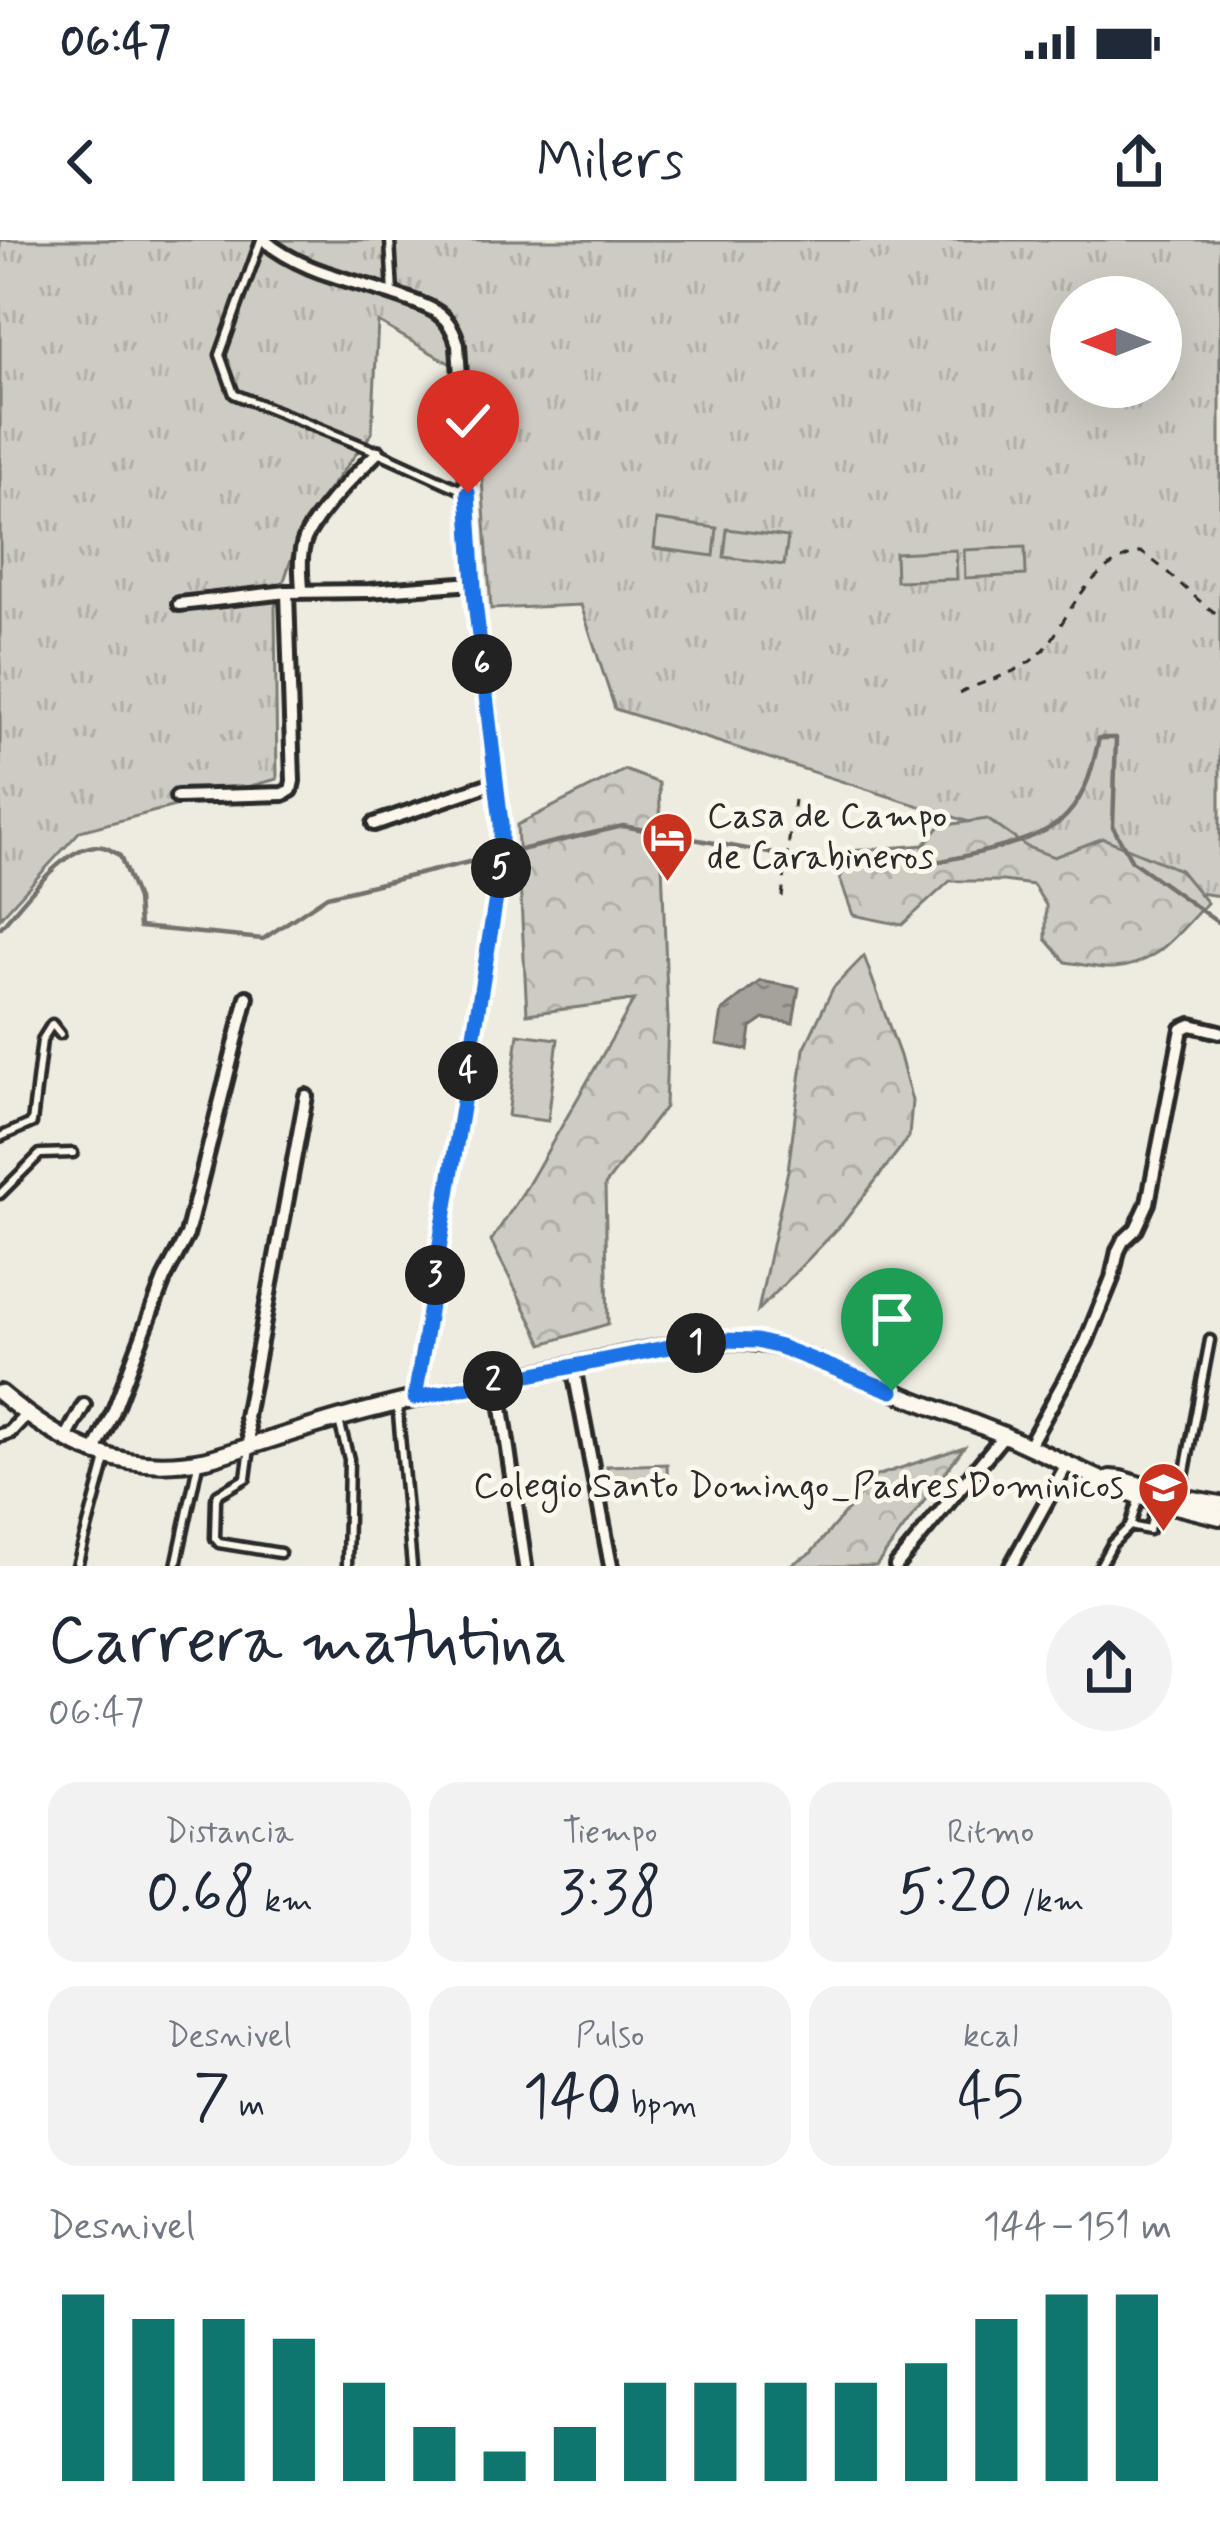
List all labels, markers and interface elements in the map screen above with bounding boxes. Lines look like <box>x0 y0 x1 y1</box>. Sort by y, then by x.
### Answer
text: 06:47 <box>60 13 171 72</box>
text: Milers <box>536 127 684 198</box>
icon: back <box>48 129 114 195</box>
icon: share <box>1106 129 1172 195</box>
north arrow <box>1050 276 1182 408</box>
map controls <box>1050 276 1182 408</box>
pin <box>417 370 519 493</box>
icon: check <box>435 388 501 454</box>
pin: 6 <box>452 634 512 694</box>
text: 6 <box>474 642 490 686</box>
place label: Casa de Campo de Carabineros <box>707 794 947 882</box>
hotel icon: Casa de Campo de Carabineros <box>640 810 696 884</box>
pin: 5 <box>471 838 531 898</box>
text: 5 <box>491 846 511 890</box>
pin: 4 <box>438 1041 498 1101</box>
text: 4 <box>458 1049 478 1093</box>
pin: 3 <box>405 1245 465 1305</box>
text: 3 <box>428 1253 442 1297</box>
pin <box>841 1268 943 1391</box>
icon: arrive <box>859 1286 925 1352</box>
pin: 1 <box>666 1313 726 1373</box>
text: 1 <box>689 1321 703 1365</box>
pin: 2 <box>463 1351 523 1411</box>
text: 2 <box>485 1359 501 1403</box>
school or university icon: Colegio Santo Domingo_Padres Dominicos <box>1135 1459 1191 1533</box>
place label: Colegio Santo Domingo_Padres Dominicos <box>473 1464 1124 1513</box>
text: Carrera matutina <box>48 1600 568 1686</box>
button: share <box>1046 1605 1172 1731</box>
text: 06:47 <box>48 1688 144 1739</box>
text: Distancia <box>165 1811 294 1855</box>
text: Tiempo <box>563 1811 657 1855</box>
text: Ritmo <box>947 1811 1034 1855</box>
text: 0.68 <box>146 1855 256 1934</box>
text: 3:38 <box>558 1855 662 1934</box>
text: 5:20 <box>897 1855 1013 1934</box>
text: km <box>256 1880 313 1924</box>
text: /km <box>1013 1880 1084 1924</box>
text: Desnivel <box>167 2015 292 2059</box>
text: Pulso <box>575 2015 645 2059</box>
text: kcal <box>963 2015 1018 2059</box>
text: 7 <box>194 2059 230 2138</box>
text: 140 <box>523 2059 622 2138</box>
text: 45 <box>957 2059 1024 2138</box>
text: m <box>230 2084 265 2128</box>
text: bpm <box>622 2084 697 2128</box>
text: Desnivel <box>48 2202 195 2253</box>
text: 144–151 m <box>983 2202 1172 2253</box>

